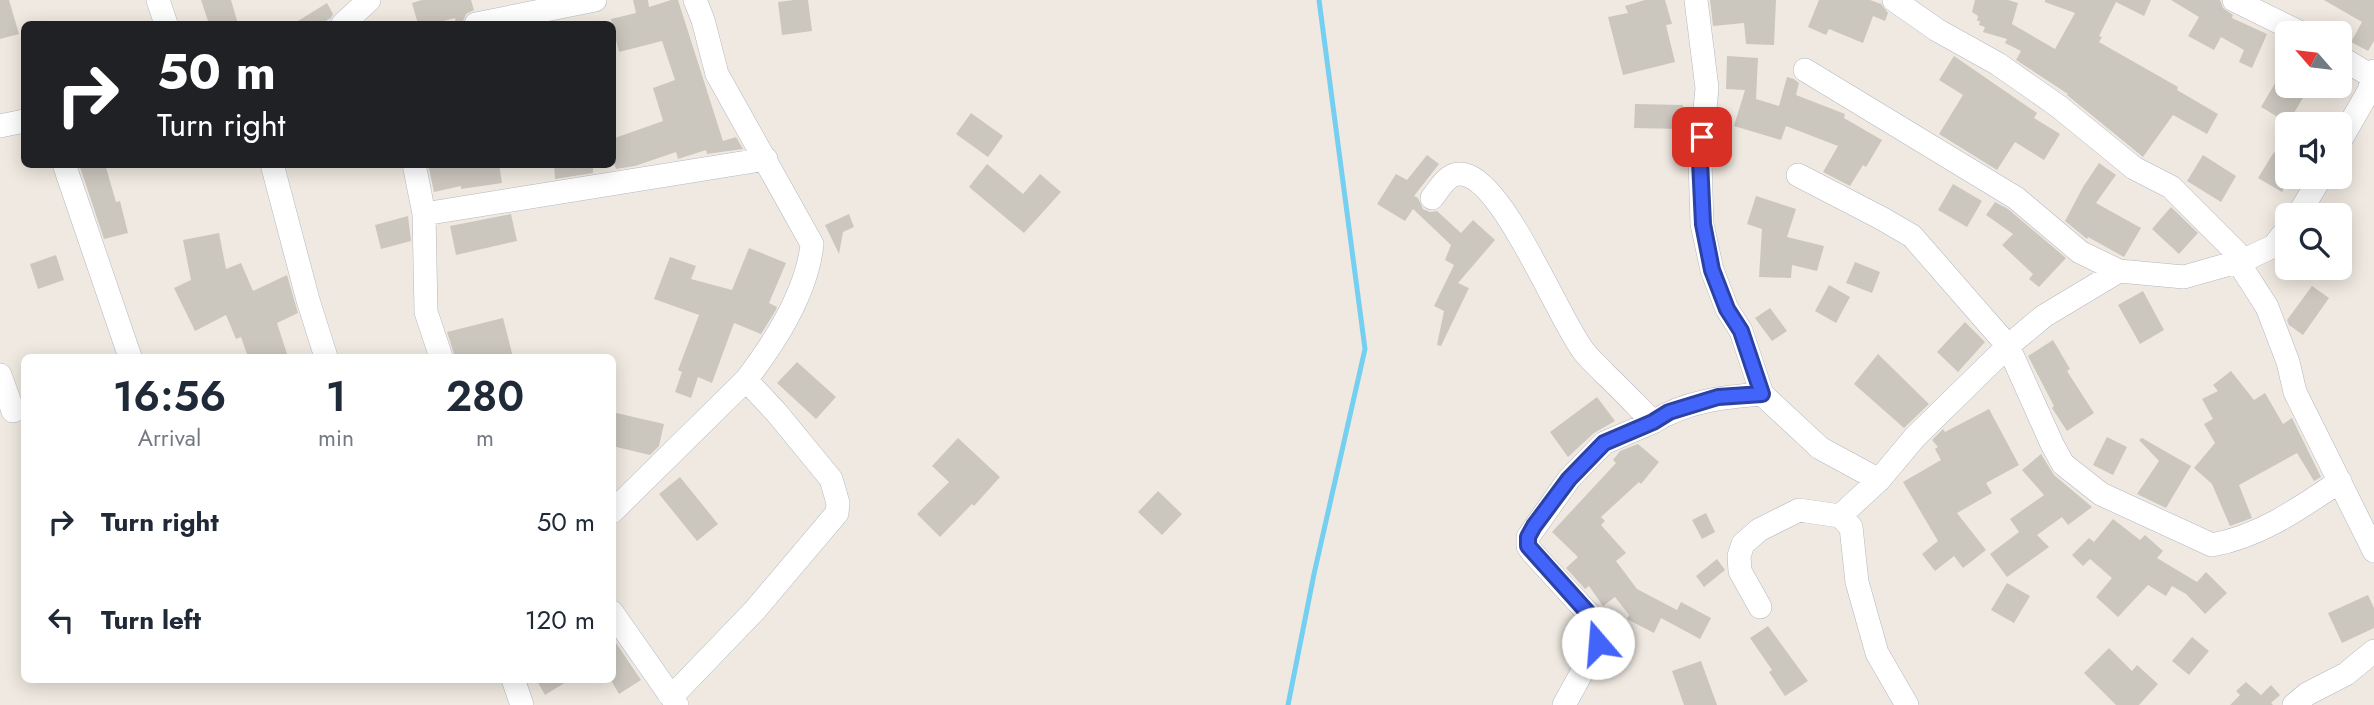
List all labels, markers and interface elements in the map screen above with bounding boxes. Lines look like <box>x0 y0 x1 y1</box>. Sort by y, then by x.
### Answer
north arrow <box>2275 21 2352 98</box>
map controls <box>2275 21 2352 280</box>
text: 50 m <box>157 37 276 107</box>
icon: right <box>42 49 133 140</box>
text: Turn right <box>157 102 286 148</box>
pin <box>1672 107 1732 167</box>
button: sound <box>2275 112 2352 189</box>
icon: arrive <box>1683 118 1721 156</box>
button: search <box>2275 203 2352 280</box>
text: 16:56 <box>113 366 226 427</box>
text: 1 <box>326 366 346 427</box>
text: 280 <box>446 366 524 427</box>
text: Arrival <box>138 421 201 455</box>
text: min <box>318 421 354 455</box>
text: m <box>476 421 494 455</box>
icon: right <box>42 503 80 541</box>
text: Turn right <box>101 503 219 541</box>
text: 50 m <box>537 503 595 541</box>
icon: left <box>42 601 80 639</box>
text: Turn left <box>101 601 201 639</box>
text: 120 m <box>525 601 595 639</box>
position arrow <box>1561 606 1635 680</box>

